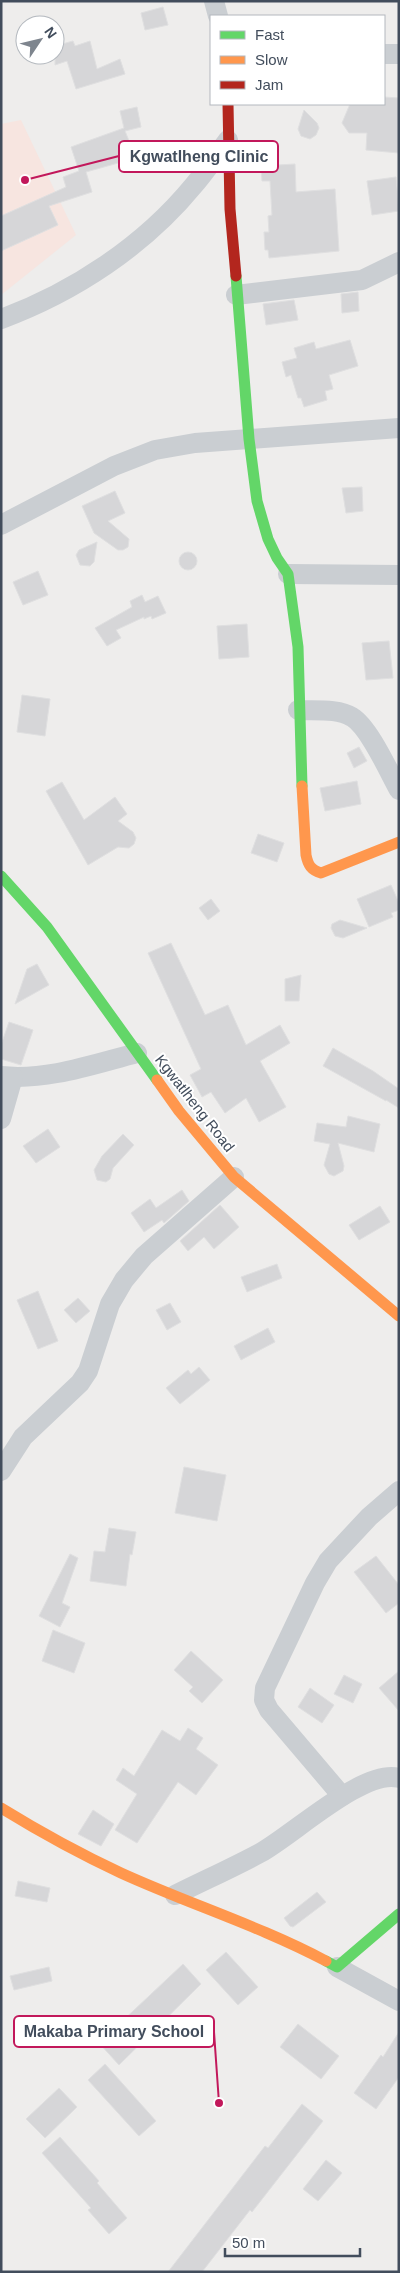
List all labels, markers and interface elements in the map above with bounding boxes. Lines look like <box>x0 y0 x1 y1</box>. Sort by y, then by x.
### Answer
north arrow <box>15 15 65 65</box>
legend <box>210 15 385 105</box>
text: N <box>41 24 60 41</box>
text: Fast <box>255 26 285 43</box>
text: Slow <box>255 51 288 68</box>
text: Jam <box>255 76 283 93</box>
callout: Kgwatlheng Clinic <box>119 141 278 172</box>
text: Kgwatlheng Clinic <box>130 148 268 165</box>
street label: Kgwatlheng Road <box>152 1051 238 1155</box>
callout: Makaba Primary School <box>14 2016 214 2047</box>
text: Makaba Primary School <box>24 2023 204 2040</box>
scale bar <box>225 2226 360 2258</box>
text: 50 m <box>232 2234 265 2251</box>

